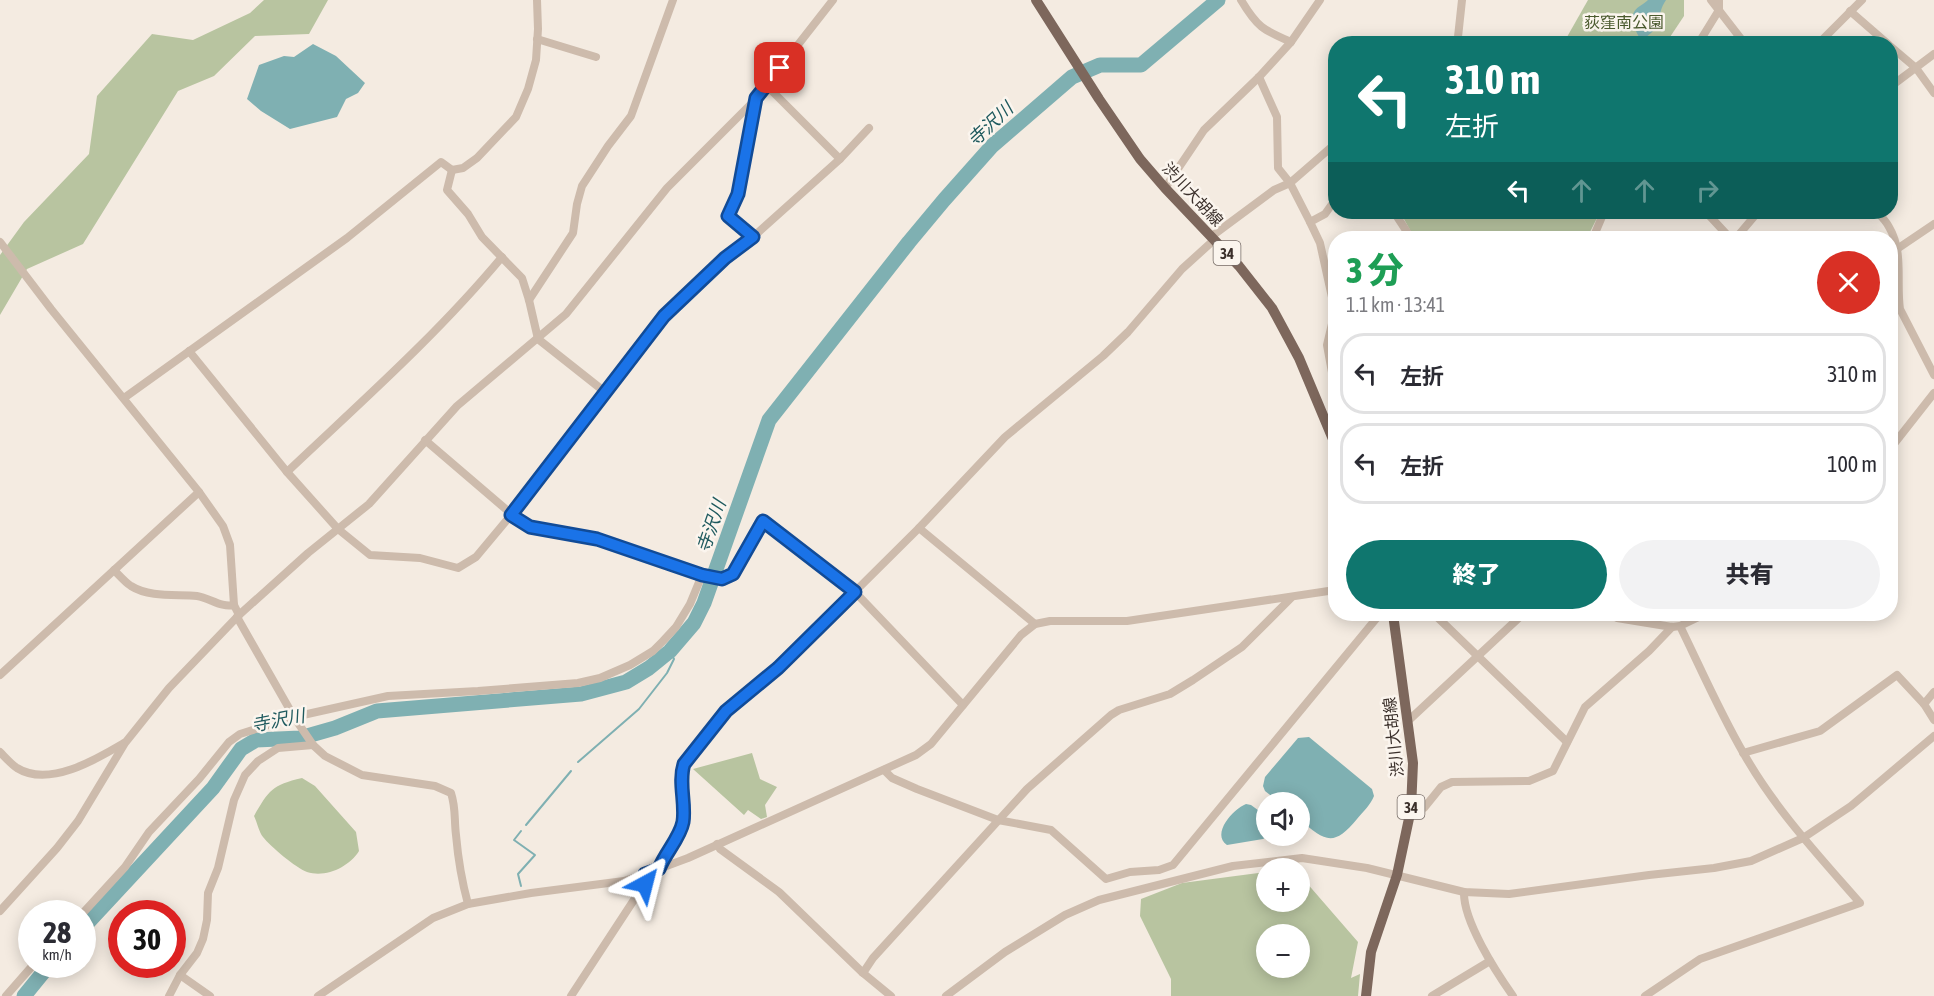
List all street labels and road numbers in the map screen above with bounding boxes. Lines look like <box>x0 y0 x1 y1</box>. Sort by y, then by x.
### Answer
street label: 渋川大胡線 <box>1159 159 1227 229</box>
road number: 34 <box>1214 241 1240 265</box>
street label: 渋川大胡線 <box>1380 696 1406 778</box>
road number: 34 <box>1398 795 1424 819</box>

